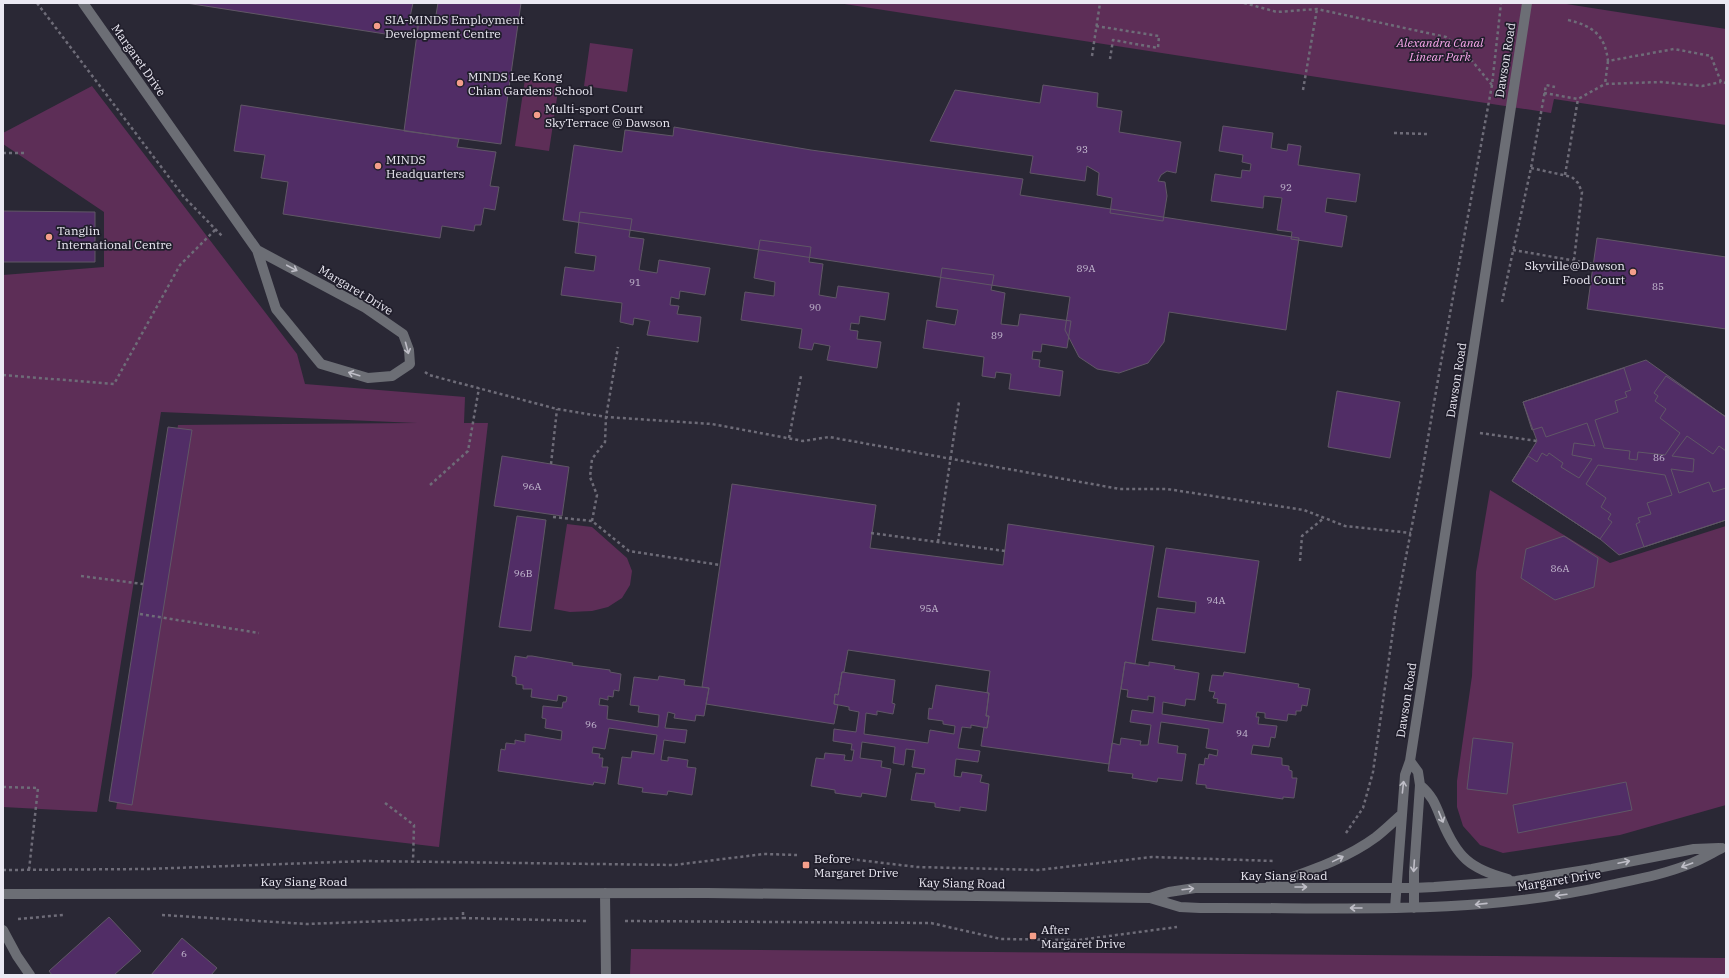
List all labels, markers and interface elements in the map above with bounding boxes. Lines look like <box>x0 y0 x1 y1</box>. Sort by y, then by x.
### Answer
place label: SIA-MINDS Employment Development Centre <box>385 12 524 41</box>
street label: Margaret Drive <box>109 21 169 99</box>
marker: SIA-MINDS Employment Development Centre <box>372 21 382 31</box>
street label: Dawson Road <box>1492 21 1518 99</box>
park label: Alexandra Canal Linear Park <box>1396 35 1484 64</box>
place label: MINDS Lee Kong Chian Gardens School <box>468 69 593 98</box>
marker: MINDS Lee Kong Chian Gardens School <box>455 78 465 88</box>
place label: Multi-sport Court SkyTerrace @ Dawson <box>545 101 670 130</box>
marker: Multi-sport Court SkyTerrace @ Dawson <box>532 110 542 120</box>
house number: 93 <box>1076 143 1088 156</box>
place label: MINDS Headquarters <box>386 152 464 181</box>
marker: MINDS Headquarters <box>373 161 383 171</box>
house number: 92 <box>1280 181 1292 194</box>
place label: Tanglin International Centre <box>57 223 172 252</box>
marker: Tanglin International Centre <box>44 232 54 242</box>
place label: Skyville@Dawson Food Court <box>1525 258 1625 287</box>
street label: Margaret Drive <box>316 262 396 318</box>
house number: 89A <box>1077 262 1096 275</box>
one-way arrow <box>286 265 298 273</box>
marker: Skyville@Dawson Food Court <box>1628 267 1638 277</box>
house number: 91 <box>629 276 641 289</box>
house number: 85 <box>1652 280 1664 293</box>
house number: 90 <box>809 301 821 314</box>
house number: 89 <box>991 329 1003 342</box>
one-way arrow <box>404 341 412 354</box>
street label: Dawson Road <box>1443 341 1469 419</box>
one-way arrow <box>348 370 361 377</box>
house number: 86 <box>1653 451 1665 464</box>
house number: 96A <box>523 480 542 493</box>
house number: 86A <box>1551 562 1570 575</box>
house number: 96B <box>514 567 533 580</box>
house number: 94A <box>1207 594 1226 607</box>
house number: 95A <box>920 602 939 615</box>
street label: Dawson Road <box>1393 661 1419 739</box>
house number: 96 <box>585 718 597 731</box>
house number: 94 <box>1236 727 1248 740</box>
one-way arrow <box>1400 781 1407 794</box>
one-way arrow <box>1437 811 1445 823</box>
place label: Before Margaret Drive <box>814 851 898 880</box>
one-way arrow <box>1332 855 1344 862</box>
one-way arrow <box>1617 858 1630 866</box>
one-way arrow <box>1411 859 1418 872</box>
marker: Before Margaret Drive <box>801 860 811 870</box>
one-way arrow <box>1680 862 1693 869</box>
street label: Margaret Drive <box>1516 866 1602 894</box>
street label: Kay Siang Road <box>1241 868 1327 883</box>
street label: Kay Siang Road <box>261 874 347 889</box>
street label: Kay Siang Road <box>918 875 1006 891</box>
one-way arrow <box>1294 883 1307 891</box>
one-way arrow <box>1181 885 1194 893</box>
one-way arrow <box>1555 891 1568 899</box>
one-way arrow <box>1475 900 1488 908</box>
one-way arrow <box>1350 904 1363 912</box>
place label: After Margaret Drive <box>1041 922 1125 951</box>
marker: After Margaret Drive <box>1028 931 1038 941</box>
house number: 6 <box>181 947 187 960</box>

